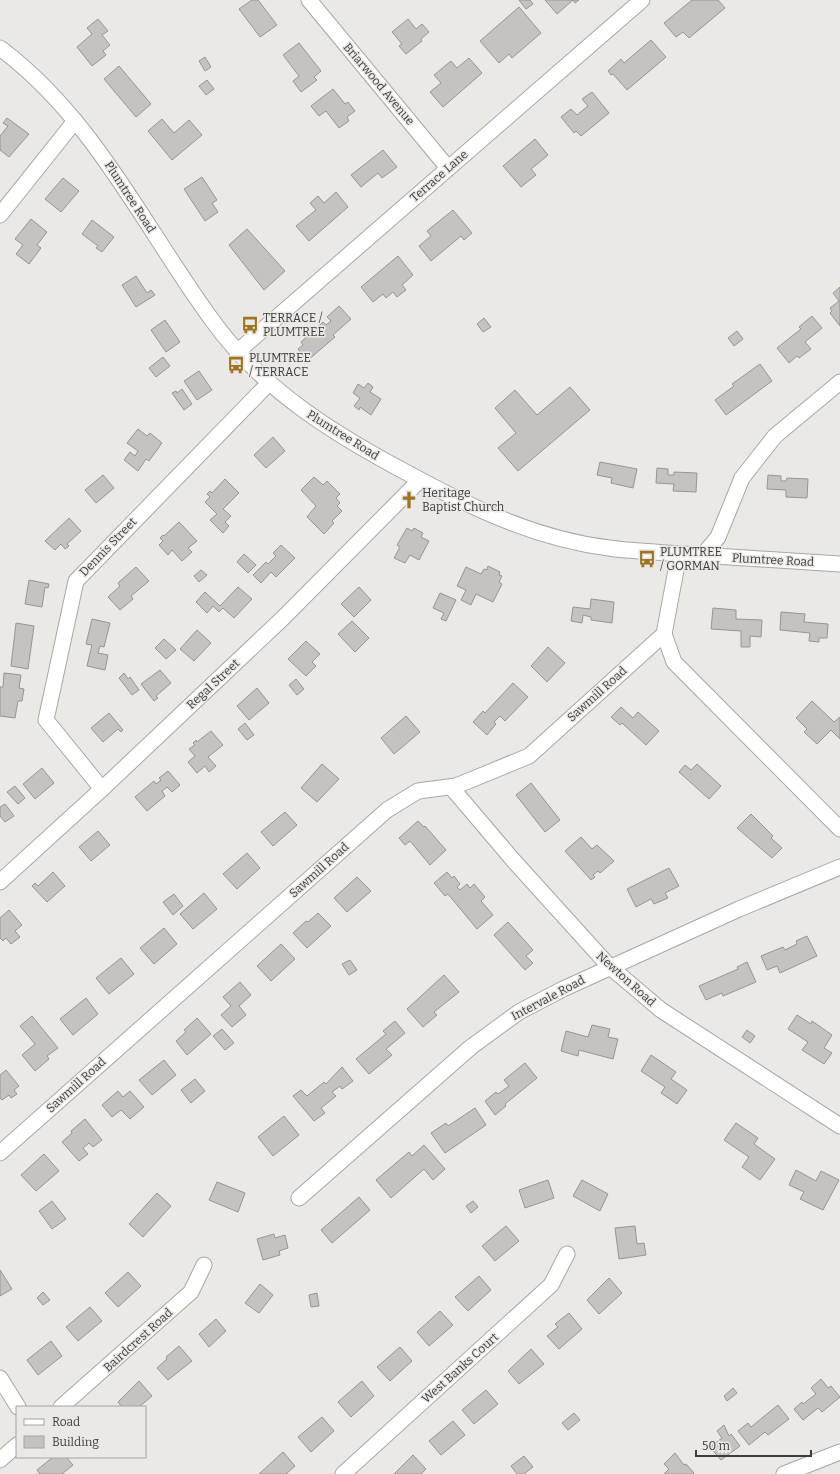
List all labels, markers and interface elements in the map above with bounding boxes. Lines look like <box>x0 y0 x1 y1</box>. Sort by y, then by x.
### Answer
street label: Briarwood Avenue <box>341 40 417 128</box>
street label: Terrace Lane <box>407 147 471 205</box>
street label: Plumtree Road <box>102 159 158 235</box>
place label: TERRACE / PLUMTREE <box>263 311 325 339</box>
bus stop icon: TERRACE / PLUMTREE <box>240 315 260 335</box>
place label: PLUMTREE / TERRACE <box>249 351 311 379</box>
bus stop icon: PLUMTREE / TERRACE <box>226 355 246 375</box>
street label: Plumtree Road <box>304 407 382 463</box>
place label: Heritage Baptist Church <box>422 486 505 514</box>
church icon: Heritage Baptist Church <box>399 490 419 510</box>
street label: Dennis Street <box>77 514 140 579</box>
place label: PLUMTREE / GORMAN <box>660 545 722 573</box>
bus stop icon: PLUMTREE / GORMAN <box>637 549 657 569</box>
street label: Plumtree Road <box>731 551 815 569</box>
street label: Regal Street <box>184 656 243 712</box>
street label: Sawmill Road <box>564 664 630 724</box>
street label: Sawmill Road <box>286 840 352 900</box>
street label: Newton Road <box>594 949 658 1009</box>
street label: Intervale Road <box>509 973 587 1023</box>
street label: Sawmill Road <box>43 1055 109 1115</box>
street label: Bairdcrest Road <box>101 1305 175 1375</box>
street label: West Banks Court <box>419 1330 502 1406</box>
legend <box>16 1406 146 1458</box>
text: Road <box>52 1415 80 1429</box>
scale bar <box>696 1432 811 1458</box>
text: Building <box>52 1435 99 1449</box>
text: 50 m <box>702 1439 731 1453</box>

